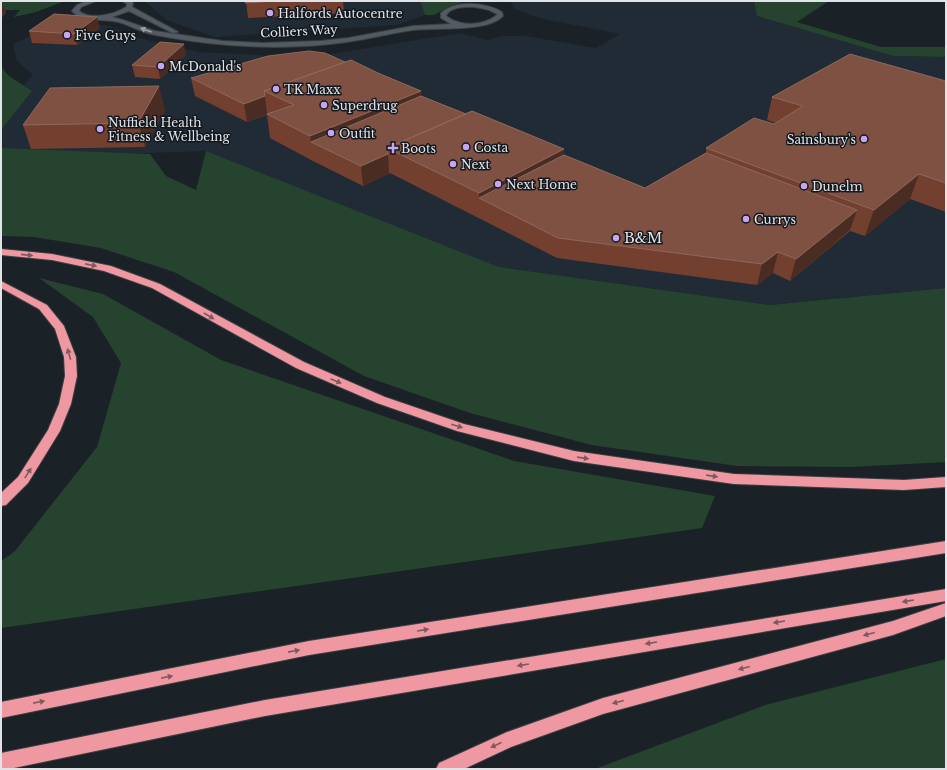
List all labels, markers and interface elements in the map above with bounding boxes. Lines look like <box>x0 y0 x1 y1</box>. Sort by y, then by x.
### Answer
place label: Halfords Autocentre <box>278 6 403 21</box>
marker: Halfords Autocentre <box>265 8 275 18</box>
street label: Colliers Way <box>260 21 338 41</box>
one-way arrow <box>140 26 152 32</box>
place label: Five Guys <box>75 28 136 43</box>
marker: Five Guys <box>62 30 72 40</box>
place label: McDonald's <box>169 59 241 74</box>
marker: McDonald's <box>156 61 166 71</box>
place label: TK Maxx <box>284 82 341 97</box>
marker: TK Maxx <box>271 84 281 94</box>
place label: Superdrug <box>332 98 398 113</box>
marker: Superdrug <box>319 100 329 110</box>
place label: Nuffield Health Fitness & Wellbeing <box>108 115 231 144</box>
marker: Nuffield Health Fitness & Wellbeing <box>95 124 105 134</box>
place label: Outfit <box>339 126 376 141</box>
marker: Outfit <box>326 128 336 138</box>
place label: Sainsbury's <box>787 132 856 147</box>
marker: Sainsbury's <box>859 134 869 144</box>
place label: Costa <box>474 140 508 155</box>
place label: Boots <box>401 141 436 156</box>
marker: Costa <box>461 142 471 152</box>
marker: Boots <box>388 143 398 153</box>
place label: Next <box>461 157 491 172</box>
marker: Next <box>448 159 458 169</box>
place label: Next Home <box>506 177 577 192</box>
marker: Next Home <box>493 179 503 189</box>
place label: Dunelm <box>812 179 863 194</box>
marker: Dunelm <box>799 181 809 191</box>
place label: Currys <box>754 212 796 227</box>
marker: Currys <box>741 214 751 224</box>
place label: B&M <box>624 229 662 247</box>
marker: B&M <box>611 233 621 243</box>
one-way arrow <box>21 251 33 258</box>
one-way arrow <box>84 262 97 268</box>
one-way arrow <box>203 312 215 319</box>
one-way arrow <box>66 347 72 359</box>
one-way arrow <box>330 378 341 384</box>
one-way arrow <box>452 423 464 429</box>
one-way arrow <box>577 455 589 461</box>
one-way arrow <box>24 467 31 479</box>
one-way arrow <box>706 473 718 479</box>
one-way arrow <box>901 599 914 605</box>
one-way arrow <box>773 619 785 625</box>
one-way arrow <box>416 627 429 633</box>
one-way arrow <box>863 632 876 638</box>
one-way arrow <box>645 640 657 646</box>
one-way arrow <box>288 648 300 654</box>
one-way arrow <box>517 662 529 668</box>
one-way arrow <box>738 666 750 672</box>
one-way arrow <box>161 673 173 679</box>
one-way arrow <box>33 699 45 705</box>
one-way arrow <box>612 700 625 706</box>
one-way arrow <box>490 742 501 748</box>

